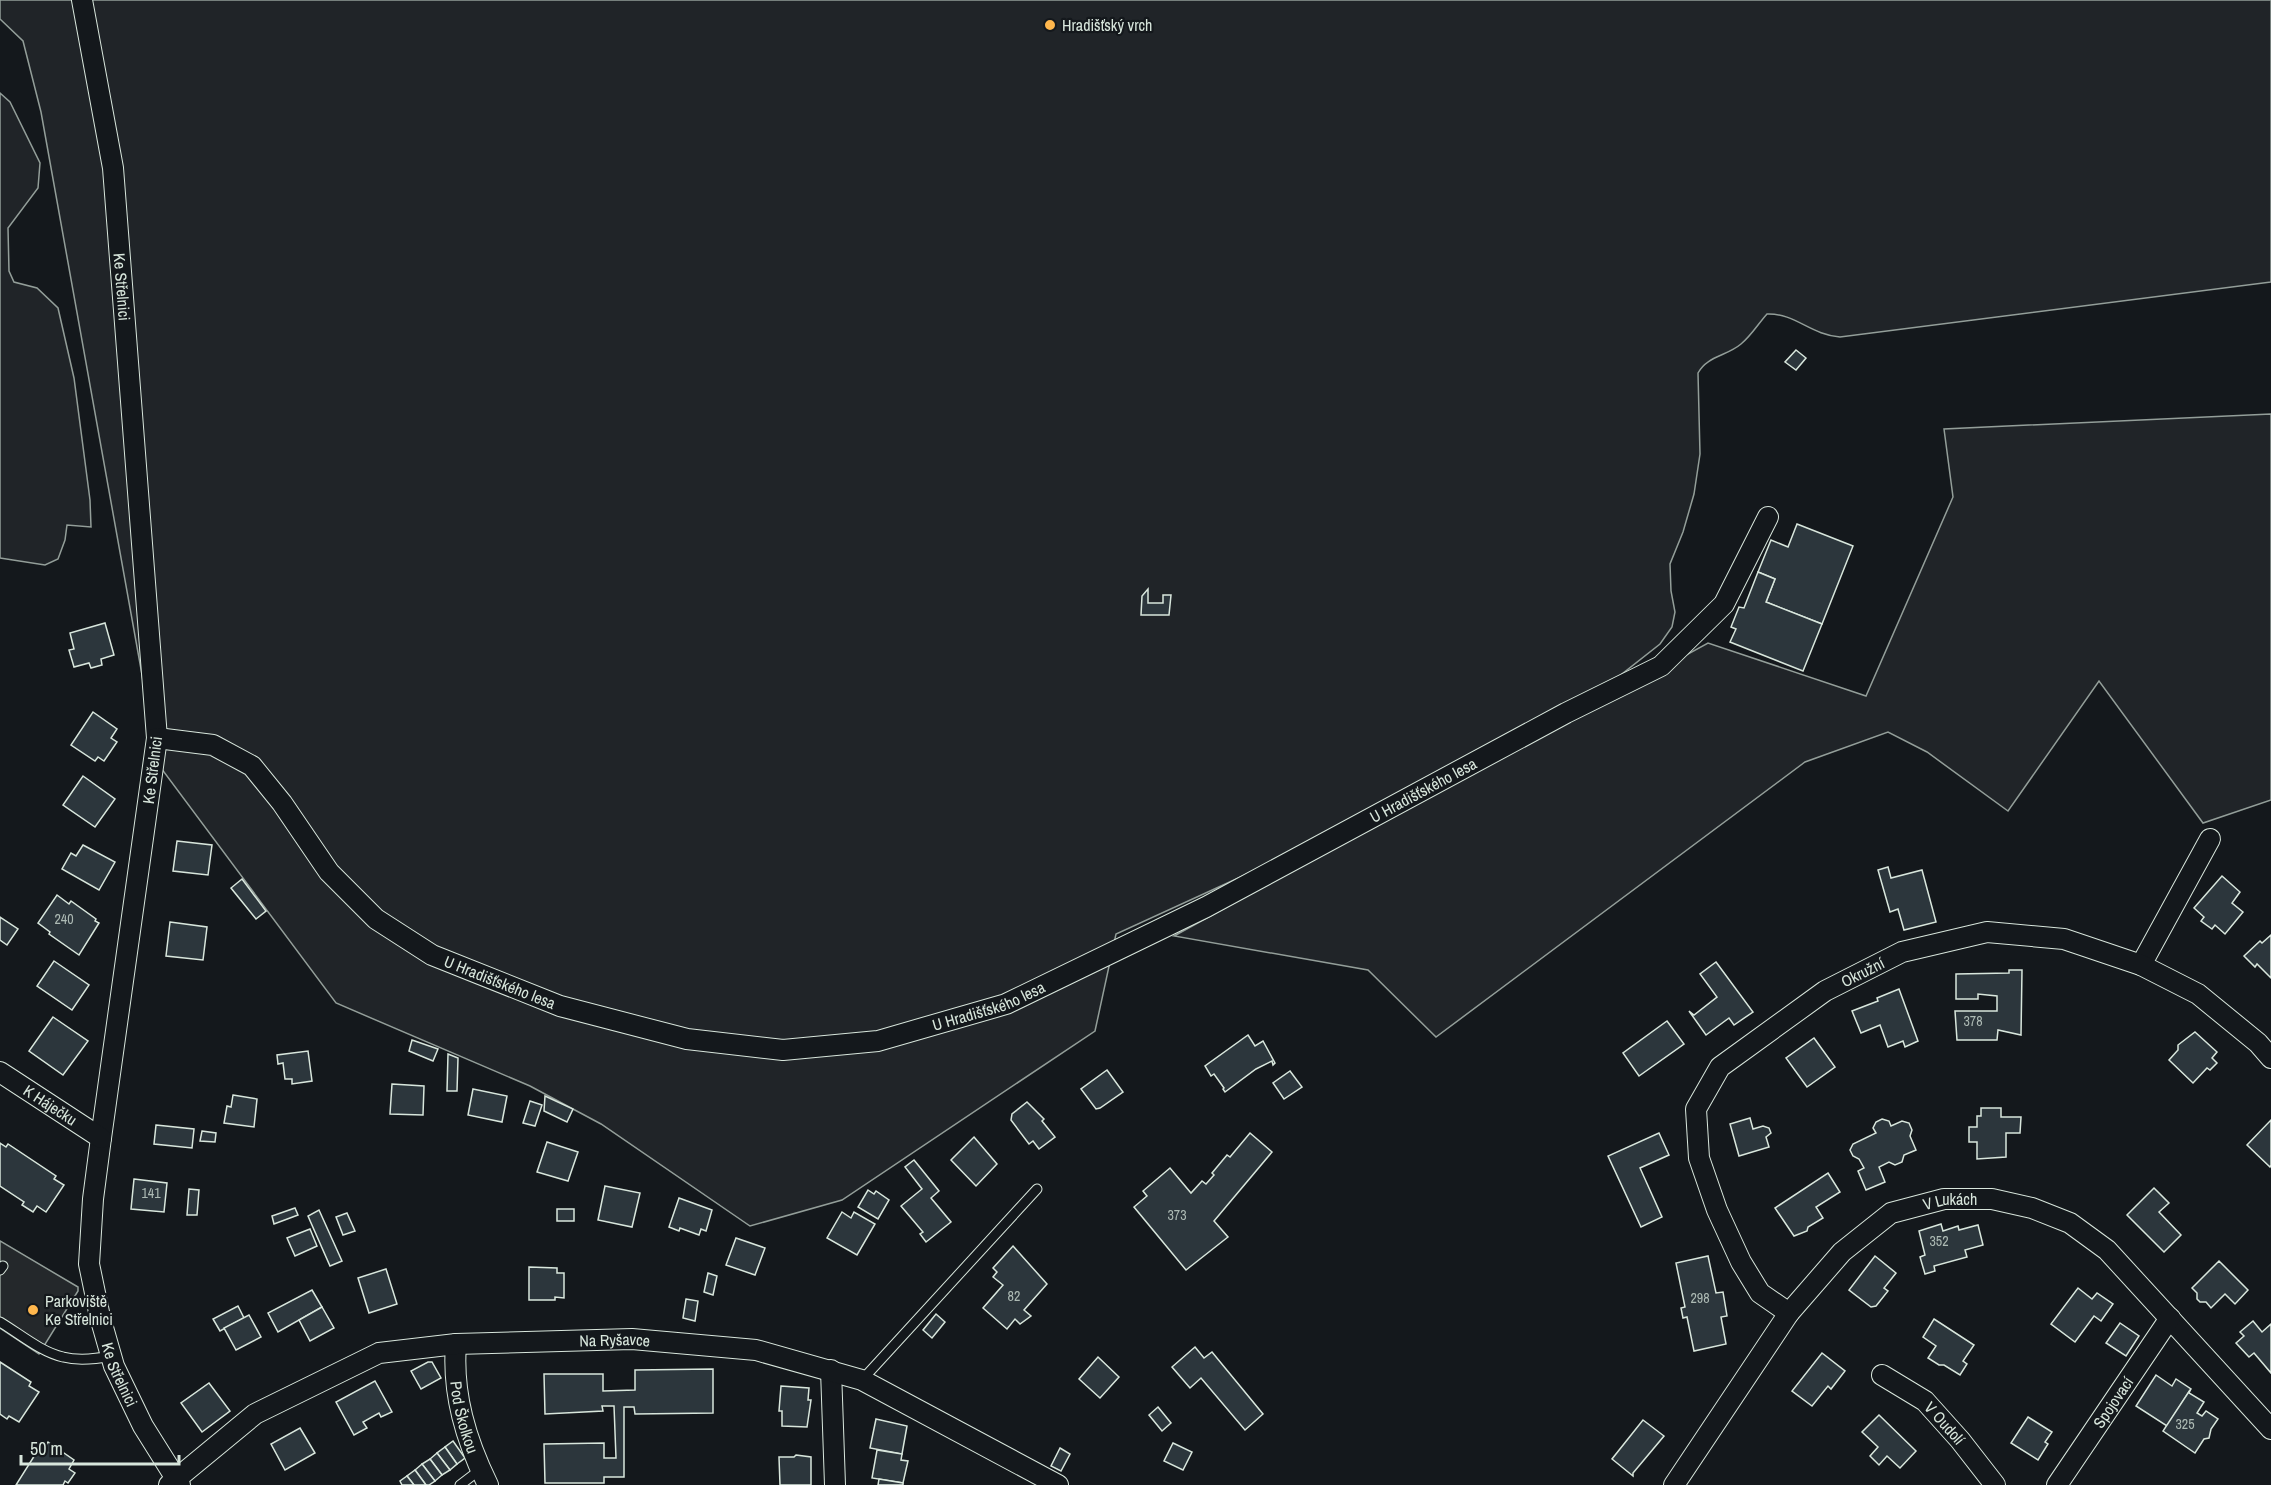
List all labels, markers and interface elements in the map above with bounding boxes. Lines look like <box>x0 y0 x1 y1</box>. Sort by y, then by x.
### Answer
place label: Hradišťský vrch <box>1062 14 1152 36</box>
marker: Hradišťský vrch <box>1043 18 1057 32</box>
street label: Ke Střelnici <box>109 252 136 322</box>
street label: Ke Střelnici <box>137 735 167 805</box>
street label: U Hradišťského lesa <box>1366 752 1481 828</box>
house number: 240 <box>54 910 74 928</box>
street label: U Hradišťského lesa <box>441 950 560 1014</box>
street label: Okružní <box>1837 952 1888 992</box>
street label: U Hradišťského lesa <box>930 976 1049 1036</box>
house number: 378 <box>1963 1012 1983 1030</box>
street label: K Háječku <box>19 1079 81 1130</box>
house number: 141 <box>141 1184 161 1202</box>
street label: V Lukách <box>1920 1188 1977 1215</box>
house number: 373 <box>1167 1206 1187 1224</box>
house number: 352 <box>1929 1232 1949 1250</box>
house number: 82 <box>1008 1287 1020 1305</box>
house number: 298 <box>1690 1289 1710 1307</box>
place label: Parkoviště Ke Střelnici <box>45 1290 113 1330</box>
marker: Parkoviště Ke Střelnici <box>26 1303 40 1317</box>
street label: Na Ryšavce <box>579 1328 651 1352</box>
street label: Ke Střelnici <box>97 1340 143 1410</box>
street label: Spojovací <box>2088 1372 2138 1432</box>
street label: Pod Školkou <box>445 1380 484 1456</box>
street label: V Oudolí <box>1920 1397 1971 1449</box>
house number: 325 <box>2175 1415 2195 1433</box>
scale bar <box>21 1428 178 1466</box>
text: 50 m <box>30 1436 63 1461</box>

